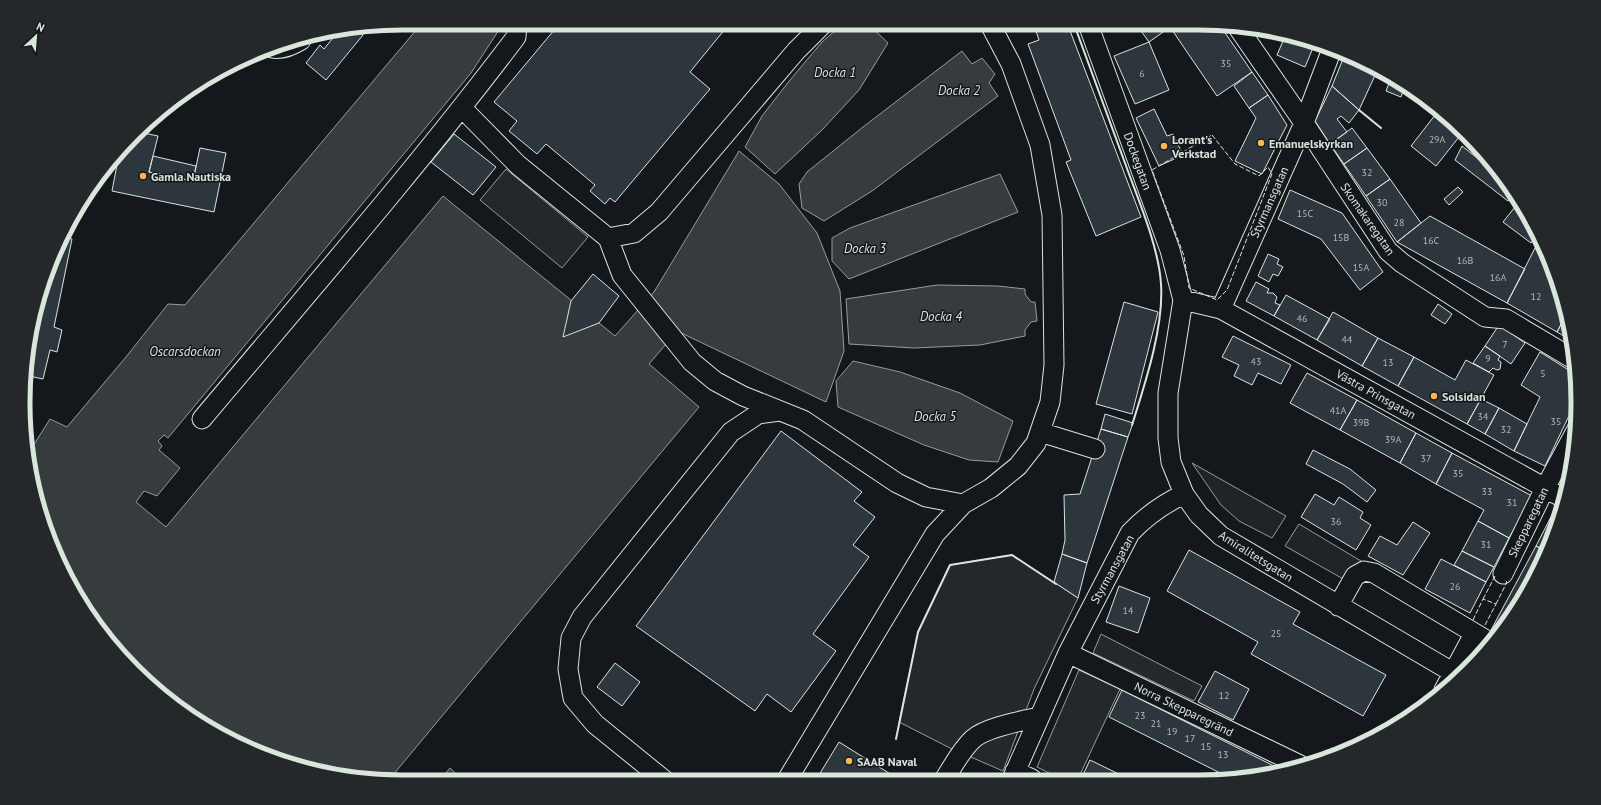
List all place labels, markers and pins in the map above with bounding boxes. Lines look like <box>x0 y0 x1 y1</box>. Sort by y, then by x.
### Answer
place label: Lorant's Verkstad <box>1171 132 1216 161</box>
place label: Emanuelskyrkan <box>1269 136 1353 151</box>
marker: Emanuelskyrkan <box>1256 138 1266 148</box>
marker: Lorant's Verkstad <box>1159 141 1169 151</box>
place label: Gamla Nautiska <box>151 169 231 184</box>
marker: Gamla Nautiska <box>138 171 148 181</box>
place label: Solsidan <box>1442 389 1486 404</box>
marker: Solsidan <box>1429 391 1439 401</box>
place label: SAAB Naval <box>857 754 917 769</box>
marker: SAAB Naval <box>844 756 854 766</box>

